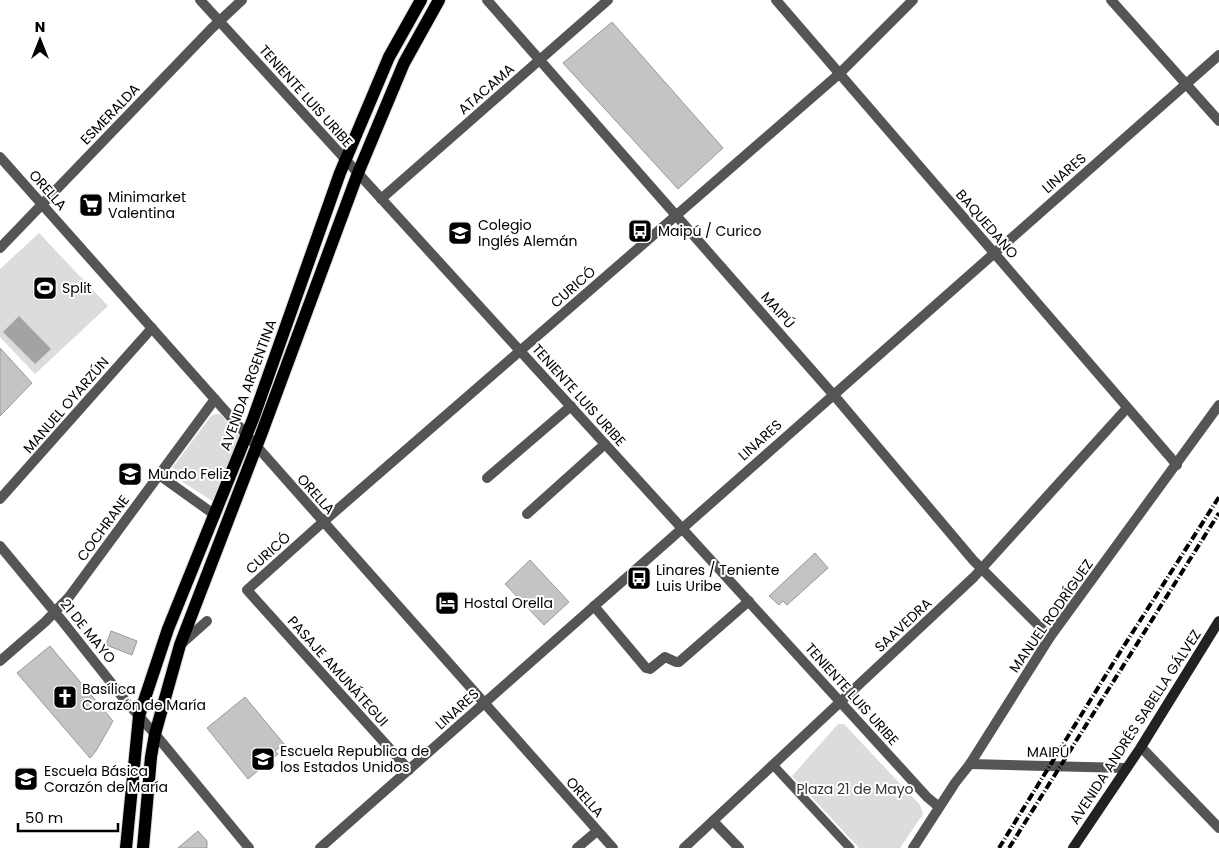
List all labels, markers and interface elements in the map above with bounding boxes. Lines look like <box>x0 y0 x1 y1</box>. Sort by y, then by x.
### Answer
north arrow <box>15 15 65 65</box>
text: N <box>35 17 45 37</box>
street label: TENIENTE LUIS URIBE <box>255 40 357 152</box>
street label: ATACAMA <box>454 59 518 119</box>
street label: ESMERALDA <box>76 79 144 149</box>
street label: LINARES <box>1038 148 1090 198</box>
street label: ORELLA <box>24 165 72 215</box>
street label: BAQUEDANO <box>951 185 1023 263</box>
place label: Minimarket Valentina <box>108 187 186 223</box>
supermarket icon: Minimarket Valentina <box>78 192 104 218</box>
place label: Colegio Inglés Alemán <box>478 215 577 251</box>
bus stop icon: Maipú / Curico <box>627 218 653 244</box>
school or university icon: Colegio Inglés Alemán <box>447 220 473 246</box>
place label: Maipú / Curico <box>658 221 761 241</box>
street label: CURICÓ <box>546 262 600 312</box>
sports icon: Split <box>32 275 58 301</box>
place label: Split <box>62 278 92 298</box>
street label: MAIPÚ <box>757 287 799 333</box>
street label: AVENIDA ARGENTINA <box>215 316 281 454</box>
street label: TENIENTE LUIS URIBE <box>528 339 630 451</box>
street label: MANUEL OYARZÚN <box>19 352 113 458</box>
street label: LINARES <box>734 415 786 465</box>
school or university icon: Mundo Feliz <box>117 461 143 487</box>
place label: Mundo Feliz <box>148 464 229 484</box>
street label: ORELLA <box>292 469 340 519</box>
street label: COCHRANE <box>72 491 134 565</box>
street label: CURICÓ <box>241 527 295 579</box>
street label: MANUEL RODRÍGUEZ <box>1004 555 1098 677</box>
place label: Linares / Teniente Luis Uribe <box>656 560 780 596</box>
bus stop icon: Linares / Teniente Luis Uribe <box>626 565 652 591</box>
hotel icon: Hostal Orella <box>434 590 460 616</box>
place label: Hostal Orella <box>464 593 553 613</box>
street label: SAAVEDRA <box>870 593 936 657</box>
street label: 21 DE MAYO <box>56 594 120 668</box>
street label: PASAJE AMUNÁTEGUI <box>283 611 393 731</box>
street label: AVENIDA ANDRÉS SABELLA GÁLVEZ <box>1064 626 1206 828</box>
street label: TENIENTE LUIS URIBE <box>801 638 903 750</box>
place label: Basílica Corazón de María <box>82 679 206 715</box>
church icon: Basílica Corazón de María <box>52 684 78 710</box>
street label: LINARES <box>431 684 483 734</box>
place label: Escuela Republica de los Estados Unidos <box>280 741 429 777</box>
street label: MAIPÚ <box>1027 742 1069 762</box>
school or university icon: Escuela Republica de los Estados Unidos <box>250 746 276 772</box>
place label: Escuela Básica Corazón de María <box>44 761 168 797</box>
school or university icon: Escuela Básica Corazón de María <box>13 766 39 792</box>
street label: ORELLA <box>561 772 609 822</box>
park label: Plaza 21 de Mayo <box>796 779 914 799</box>
scale bar <box>18 800 118 832</box>
text: 50 m <box>25 807 63 828</box>

